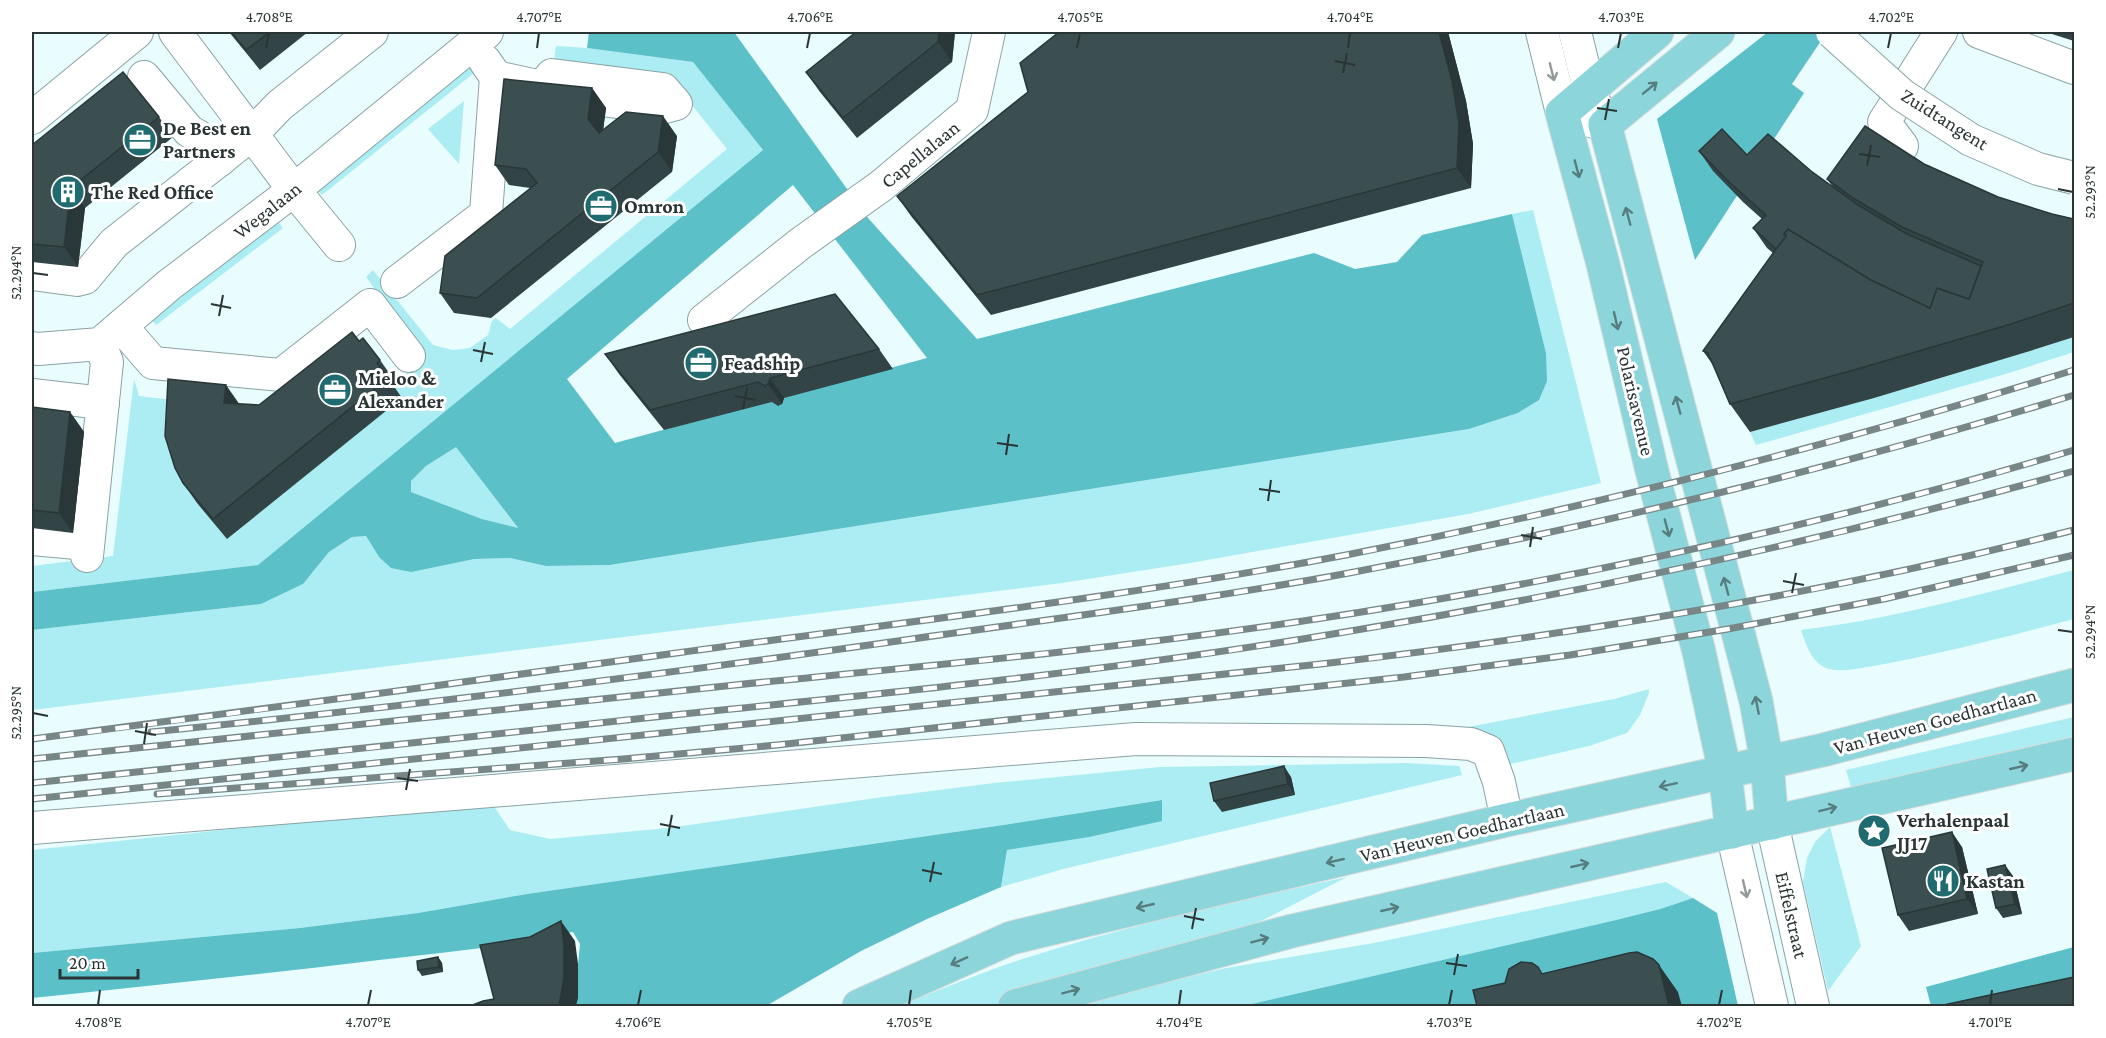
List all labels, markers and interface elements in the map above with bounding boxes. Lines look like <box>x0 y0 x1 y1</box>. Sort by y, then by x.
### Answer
text: 4.708°E <box>245 9 293 25</box>
text: 4.707°E <box>516 9 562 25</box>
text: 4.706°E <box>787 9 833 25</box>
text: 4.705°E <box>1057 9 1103 25</box>
text: 4.704°E <box>1327 9 1373 25</box>
text: 4.703°E <box>1598 9 1644 25</box>
text: 4.702°E <box>1868 9 1914 25</box>
one-way arrow <box>1546 62 1558 81</box>
one-way arrow <box>1642 81 1658 94</box>
street label: Zuidtangent <box>1897 83 1993 156</box>
street label: Capellalaan <box>876 116 964 193</box>
place label: De Best en Partners <box>163 117 252 162</box>
office icon: De Best en Partners <box>122 122 158 158</box>
one-way arrow <box>1572 159 1583 178</box>
text: 52.293°N <box>2082 165 2098 219</box>
building icon: The Red Office <box>50 174 86 210</box>
street label: Wegalaan <box>229 177 306 244</box>
place label: The Red Office <box>91 181 214 203</box>
office icon: Omron <box>583 188 619 224</box>
place label: Omron <box>624 195 685 217</box>
one-way arrow <box>1622 207 1633 226</box>
text: 52.294°N <box>8 246 24 300</box>
one-way arrow <box>1611 311 1623 330</box>
street label: Polarisavenue <box>1613 344 1659 458</box>
office icon: Feadship <box>683 345 719 381</box>
place label: Feadship <box>724 352 800 374</box>
place label: Mieloo & Alexander <box>357 367 444 412</box>
office icon: Mieloo & Alexander <box>317 372 353 408</box>
one-way arrow <box>1672 396 1683 415</box>
one-way arrow <box>1662 518 1673 537</box>
one-way arrow <box>1719 577 1731 596</box>
text: 52.294°N <box>2082 605 2098 659</box>
street label: Van Heuven Goedhartlaan <box>1831 683 2039 759</box>
text: 52.295°N <box>8 686 24 740</box>
one-way arrow <box>1751 696 1762 716</box>
one-way arrow <box>2009 760 2028 772</box>
one-way arrow <box>1659 780 1678 791</box>
street label: Van Heuven Goedhartlaan <box>1358 798 1567 866</box>
one-way arrow <box>1819 803 1838 815</box>
place label: Verhalenpaal JJ17 <box>1895 809 2009 854</box>
place icon: Verhalenpaal JJ17 <box>1856 813 1892 849</box>
one-way arrow <box>1326 856 1345 868</box>
one-way arrow <box>1570 859 1589 870</box>
restaurant icon: Kastan <box>1925 863 1961 899</box>
street label: Eiffelstraat <box>1771 870 1813 961</box>
place label: Kastan <box>1966 870 2025 892</box>
one-way arrow <box>1740 879 1752 898</box>
one-way arrow <box>1136 901 1155 913</box>
one-way arrow <box>1380 902 1399 914</box>
one-way arrow <box>1250 934 1269 945</box>
scale bar <box>60 942 138 980</box>
text: 20 m <box>69 953 106 973</box>
one-way arrow <box>950 956 968 967</box>
one-way arrow <box>1062 985 1081 996</box>
text: 4.708°E <box>74 1014 122 1030</box>
text: 4.707°E <box>345 1014 391 1030</box>
text: 4.706°E <box>615 1014 661 1030</box>
text: 4.705°E <box>886 1014 932 1030</box>
text: 4.704°E <box>1156 1014 1202 1030</box>
text: 4.703°E <box>1426 1014 1472 1030</box>
text: 4.702°E <box>1696 1014 1742 1030</box>
text: 4.701°E <box>1968 1014 2012 1030</box>

